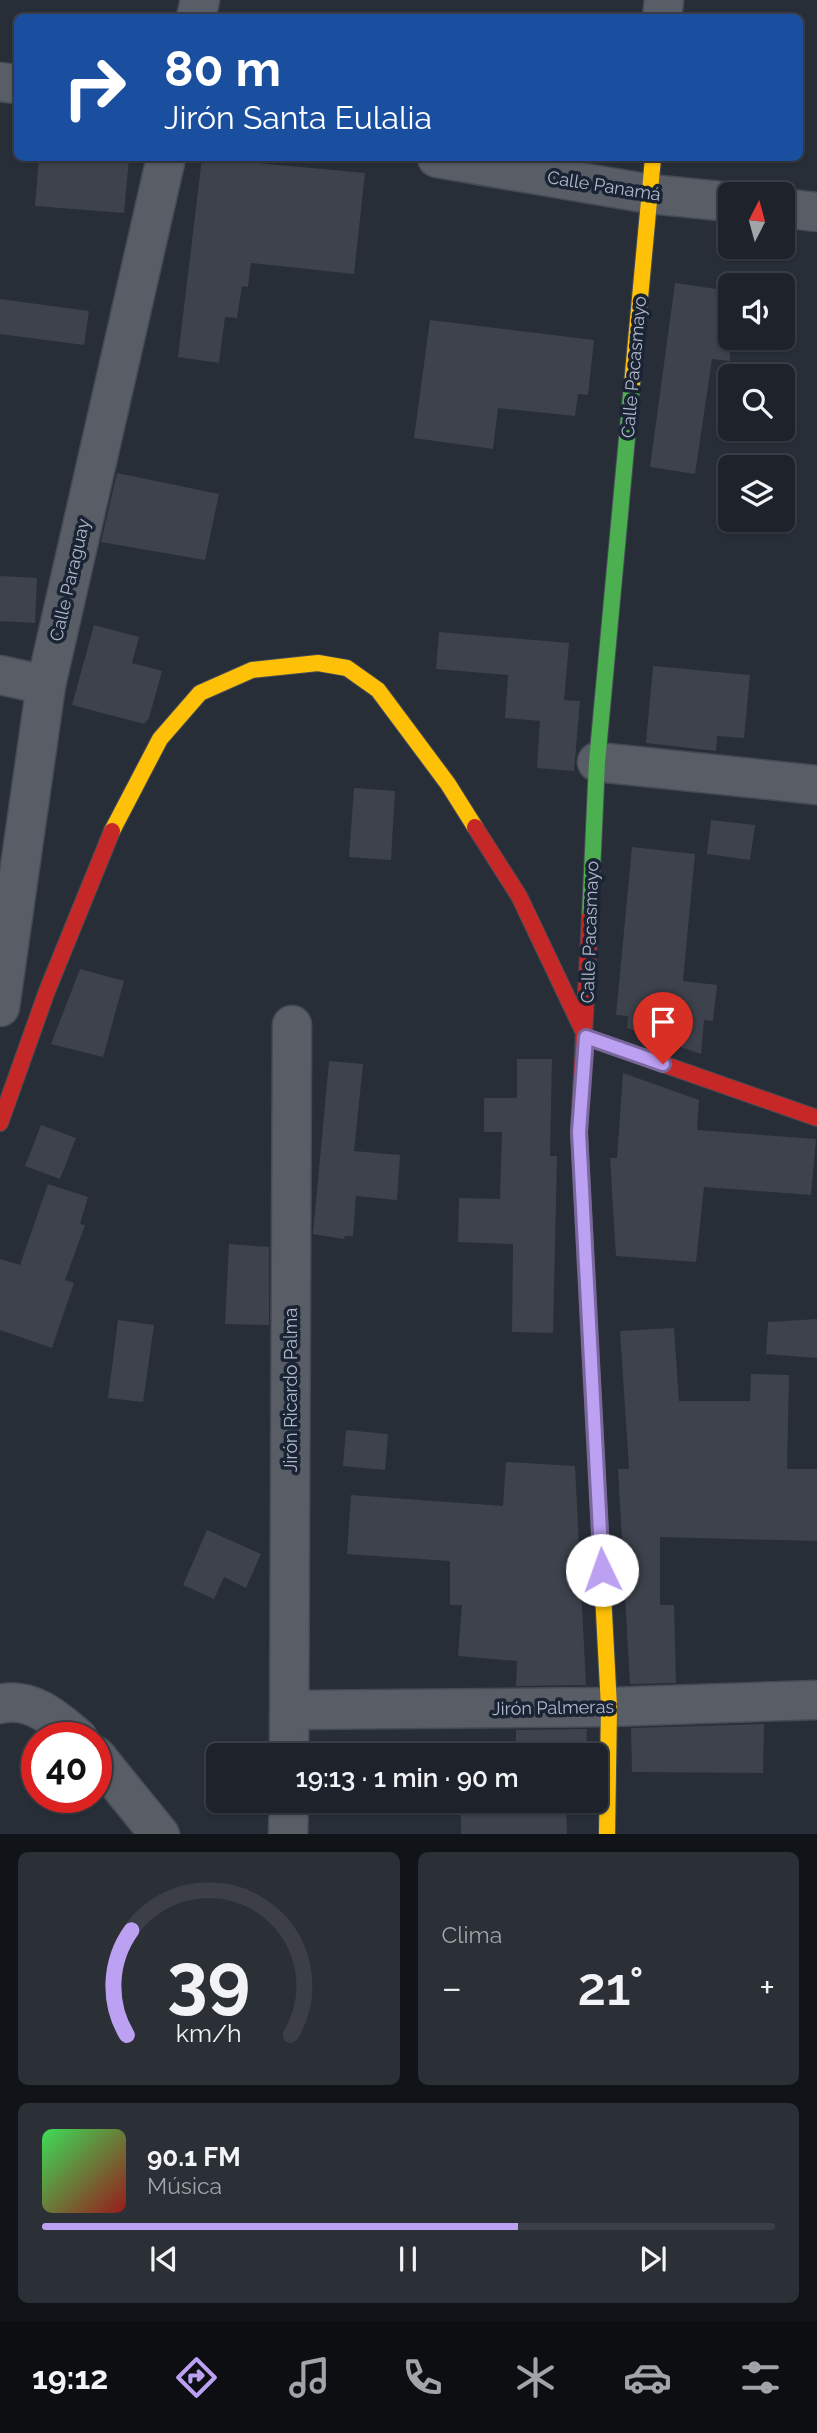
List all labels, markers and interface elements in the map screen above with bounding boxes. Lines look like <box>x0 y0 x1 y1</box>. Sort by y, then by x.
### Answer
text: 80 m <box>164 40 281 97</box>
icon: right <box>49 42 140 133</box>
text: Jirón Santa Eulalia <box>164 99 432 136</box>
street label: Calle Panamá <box>546 166 662 205</box>
north arrow <box>718 182 794 259</box>
map controls <box>718 182 795 532</box>
button: sound <box>718 273 795 350</box>
street label: Calle Pacasmayo <box>617 295 650 439</box>
button: search <box>718 364 795 441</box>
button: layers <box>718 455 795 532</box>
street label: Calle Paraguay <box>45 516 94 643</box>
street label: Calle Pacasmayo <box>577 860 602 1004</box>
pin <box>633 992 693 1064</box>
icon: arrive <box>644 1003 682 1041</box>
street label: Jirón Ricardo Palma <box>280 1308 301 1472</box>
position arrow <box>565 1533 639 1607</box>
street label: Jirón Palmeras <box>492 1696 615 1719</box>
speed limit sign: 40 <box>21 1722 112 1813</box>
text: 19:13 · 1 min · 90 m <box>295 1763 519 1793</box>
text: Clima <box>442 1921 502 1948</box>
text: 39 <box>167 1937 251 2022</box>
text: 21° <box>577 1956 644 2017</box>
text: − <box>442 1965 462 2010</box>
text: + <box>759 1965 775 2010</box>
text: km/h <box>176 2017 242 2047</box>
text: 90.1 FM <box>147 2142 241 2172</box>
text: Música <box>147 2172 222 2199</box>
icon: previous <box>145 2240 183 2278</box>
icon: pause <box>389 2240 427 2278</box>
icon: next <box>634 2240 672 2278</box>
icon: directions <box>172 2353 221 2402</box>
icon: music <box>285 2353 334 2402</box>
icon: phone <box>398 2353 447 2402</box>
icon: climate <box>511 2353 560 2402</box>
icon: car <box>623 2353 672 2402</box>
icon: filters <box>736 2353 785 2402</box>
text: 19:12 <box>32 2359 108 2396</box>

